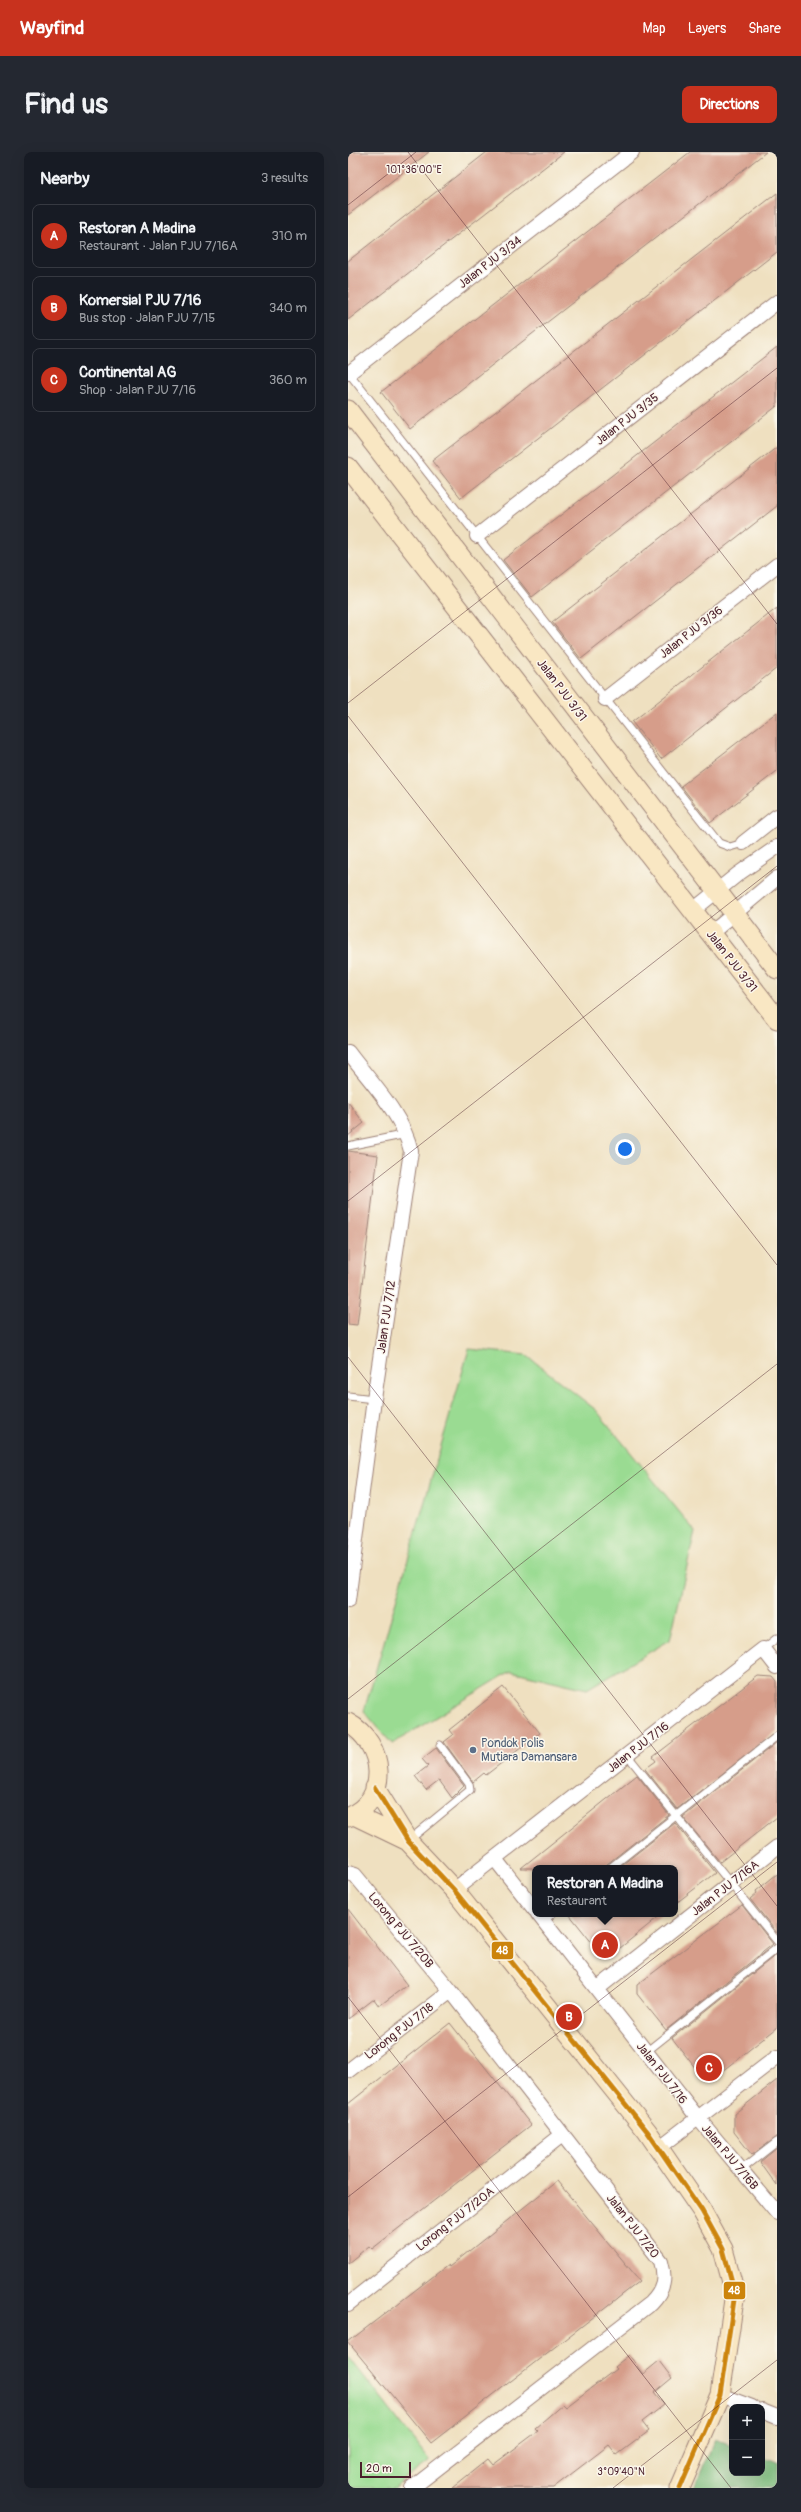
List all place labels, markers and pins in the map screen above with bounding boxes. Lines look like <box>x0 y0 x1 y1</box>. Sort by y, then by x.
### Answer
place label: Pondok Polis Mutiara Damansara <box>481 1736 577 1765</box>
marker: Pondok Polis Mutiara Damansara <box>468 1745 478 1755</box>
pin: A <box>592 1930 618 1960</box>
pin: B <box>556 2002 582 2032</box>
pin: C <box>696 2053 722 2083</box>

